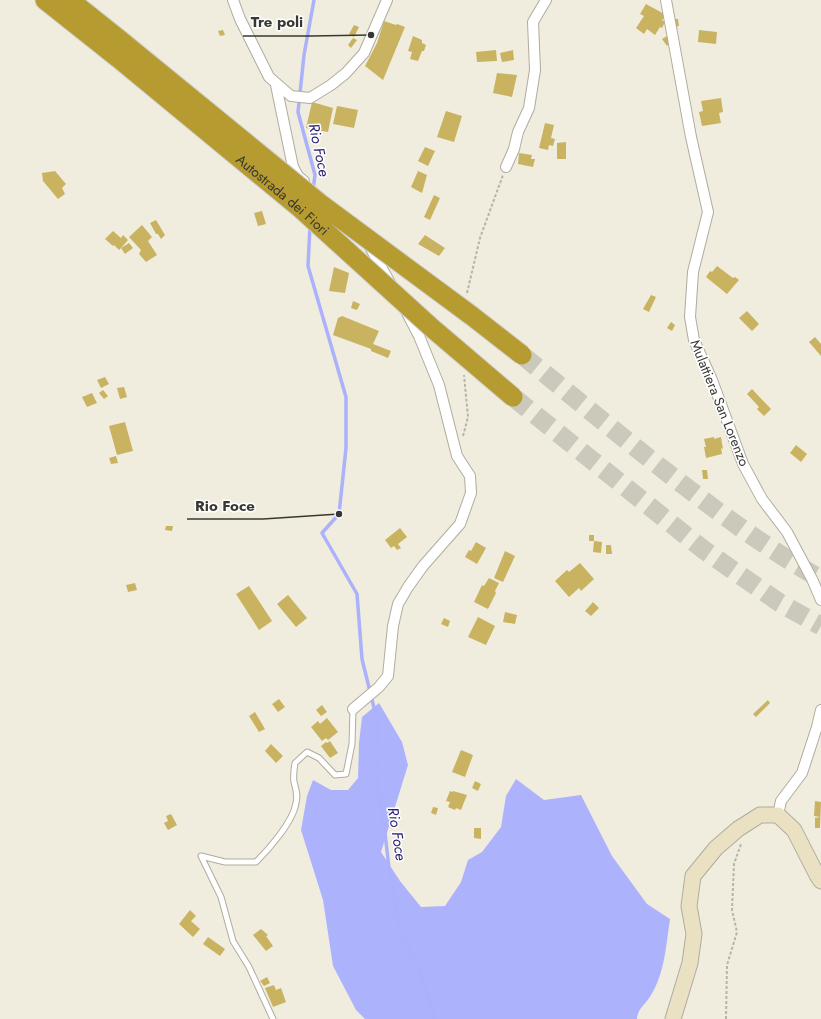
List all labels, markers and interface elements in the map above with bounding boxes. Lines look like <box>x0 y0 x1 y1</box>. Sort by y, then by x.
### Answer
callout: Tre poli <box>243 9 311 36</box>
text: Tre poli <box>251 11 303 33</box>
water label: Rio Foce <box>303 121 335 179</box>
street label: Autostrada dei Fiori <box>232 149 334 240</box>
street label: Mulattiera San Lorenzo <box>685 337 755 470</box>
callout: Rio Foce <box>187 492 263 519</box>
text: Rio Foce <box>195 495 255 517</box>
water label: Rio Foce <box>382 806 412 863</box>

